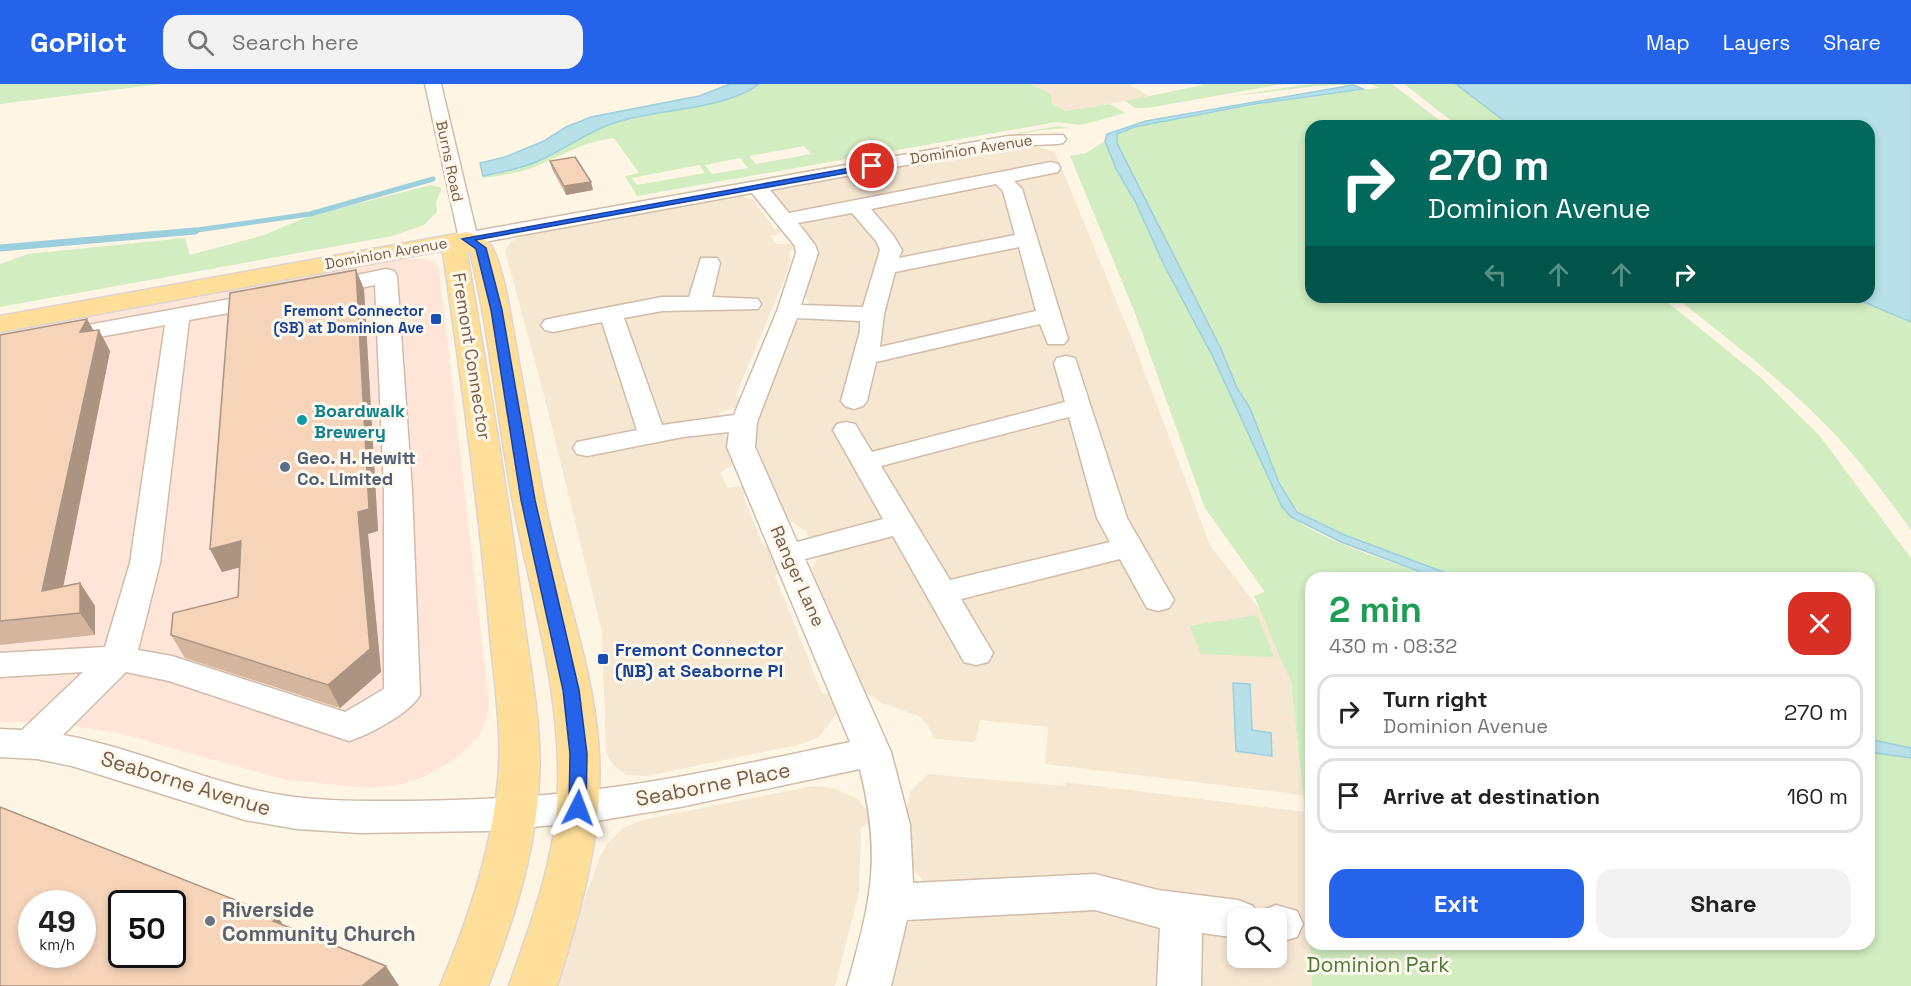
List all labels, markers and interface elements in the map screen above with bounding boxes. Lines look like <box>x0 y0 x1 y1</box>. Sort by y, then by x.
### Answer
search box <box>163 15 583 69</box>
text: GoPilot <box>30 24 127 60</box>
icon: search <box>184 26 217 59</box>
text: Search here <box>232 28 359 56</box>
text: Map <box>1646 29 1690 56</box>
text: Layers <box>1723 29 1790 56</box>
text: Share <box>1823 29 1881 56</box>
street label: Burns Road <box>432 119 468 203</box>
street label: Dominion Avenue <box>908 130 1034 168</box>
text: 270 m <box>1428 139 1549 192</box>
pin <box>846 140 897 191</box>
icon: right <box>1329 144 1407 222</box>
icon: arrive <box>855 149 888 182</box>
text: Dominion Avenue <box>1428 191 1651 226</box>
street label: Dominion Avenue <box>323 233 449 273</box>
icon: left <box>1479 258 1512 291</box>
icon: ahead <box>1542 258 1575 291</box>
icon: ahead <box>1605 258 1638 291</box>
icon: right <box>1668 258 1701 291</box>
street label: Fremont Connector <box>447 271 497 441</box>
place label: Fremont Connector (SB) at Dominion Ave <box>273 301 424 337</box>
marker: Fremont Connector (SB) at Dominion Ave <box>429 312 443 326</box>
place label: Boardwalk Brewery <box>314 399 405 443</box>
marker: Boardwalk Brewery <box>295 413 309 427</box>
place label: Geo. H. Hewitt Co. Limited <box>297 446 416 490</box>
marker: Geo. H. Hewitt Co. Limited <box>278 460 292 474</box>
street label: Ranger Lane <box>765 522 831 630</box>
text: 2 min <box>1329 587 1422 633</box>
button: close <box>1788 592 1851 655</box>
text: 430 m · 08:32 <box>1329 633 1457 659</box>
place label: Fremont Connector (NB) at Seaborne Pl <box>615 638 783 682</box>
marker: Fremont Connector (NB) at Seaborne Pl <box>596 652 610 666</box>
text: Turn right <box>1383 685 1488 713</box>
icon: right <box>1332 695 1365 728</box>
text: 270 m <box>1784 698 1848 726</box>
text: Dominion Avenue <box>1383 713 1548 739</box>
street label: Seaborne Avenue <box>98 744 274 822</box>
street label: Seaborne Place <box>633 756 793 812</box>
position arrow <box>546 776 610 840</box>
icon: arrive <box>1332 779 1365 812</box>
text: Arrive at destination <box>1383 782 1600 810</box>
text: 160 m <box>1787 782 1848 810</box>
button: Exit <box>1329 869 1584 938</box>
button: Share <box>1596 869 1851 938</box>
speed limit sign: 50 <box>108 890 186 968</box>
place label: Riverside Community Church <box>222 896 416 947</box>
text: 49 <box>38 902 76 941</box>
map controls <box>1227 908 1287 968</box>
button: search <box>1227 908 1287 968</box>
marker: Riverside Community Church <box>203 914 217 928</box>
text: km/h <box>39 935 75 954</box>
park label: Dominion Park <box>1306 951 1450 978</box>

